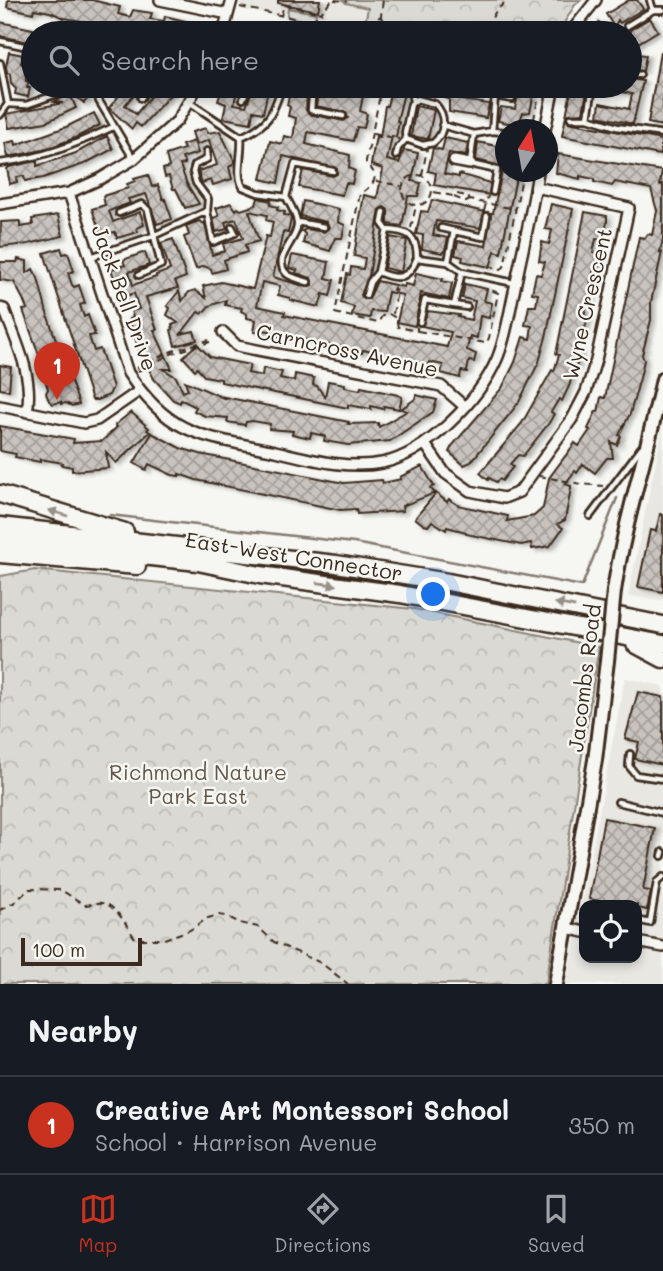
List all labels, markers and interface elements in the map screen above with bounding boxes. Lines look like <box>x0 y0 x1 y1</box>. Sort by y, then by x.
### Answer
search box <box>21 21 642 98</box>
icon: search <box>45 41 83 79</box>
text: Search here <box>101 43 259 77</box>
north arrow <box>495 119 558 182</box>
street label: Jack Bell Drive <box>86 221 164 374</box>
street label: Wyne Crescent <box>556 225 617 383</box>
street label: Carncross Avenue <box>254 317 441 382</box>
pin: 1 <box>34 342 80 400</box>
one-way arrow <box>47 508 68 518</box>
street label: East-West Connector <box>184 525 405 586</box>
your location <box>416 577 450 611</box>
one-way arrow <box>316 579 338 590</box>
one-way arrow <box>554 600 576 611</box>
street label: Jacombs Road <box>561 602 606 753</box>
park label: Richmond Nature Park East <box>109 758 287 809</box>
map controls <box>579 900 642 963</box>
button: locate <box>579 900 642 963</box>
scale bar <box>21 935 142 967</box>
text: 100 m <box>32 937 85 962</box>
text: Nearby <box>28 1010 138 1050</box>
text: Creative Art Montessori School <box>95 1093 509 1127</box>
text: 1 <box>46 1110 56 1140</box>
text: 350 m <box>568 1110 635 1140</box>
text: School · Harrison Avenue <box>95 1127 378 1157</box>
tab: Map <box>79 1190 117 1257</box>
tab: Directions <box>274 1190 371 1257</box>
tab: Saved <box>528 1190 584 1257</box>

